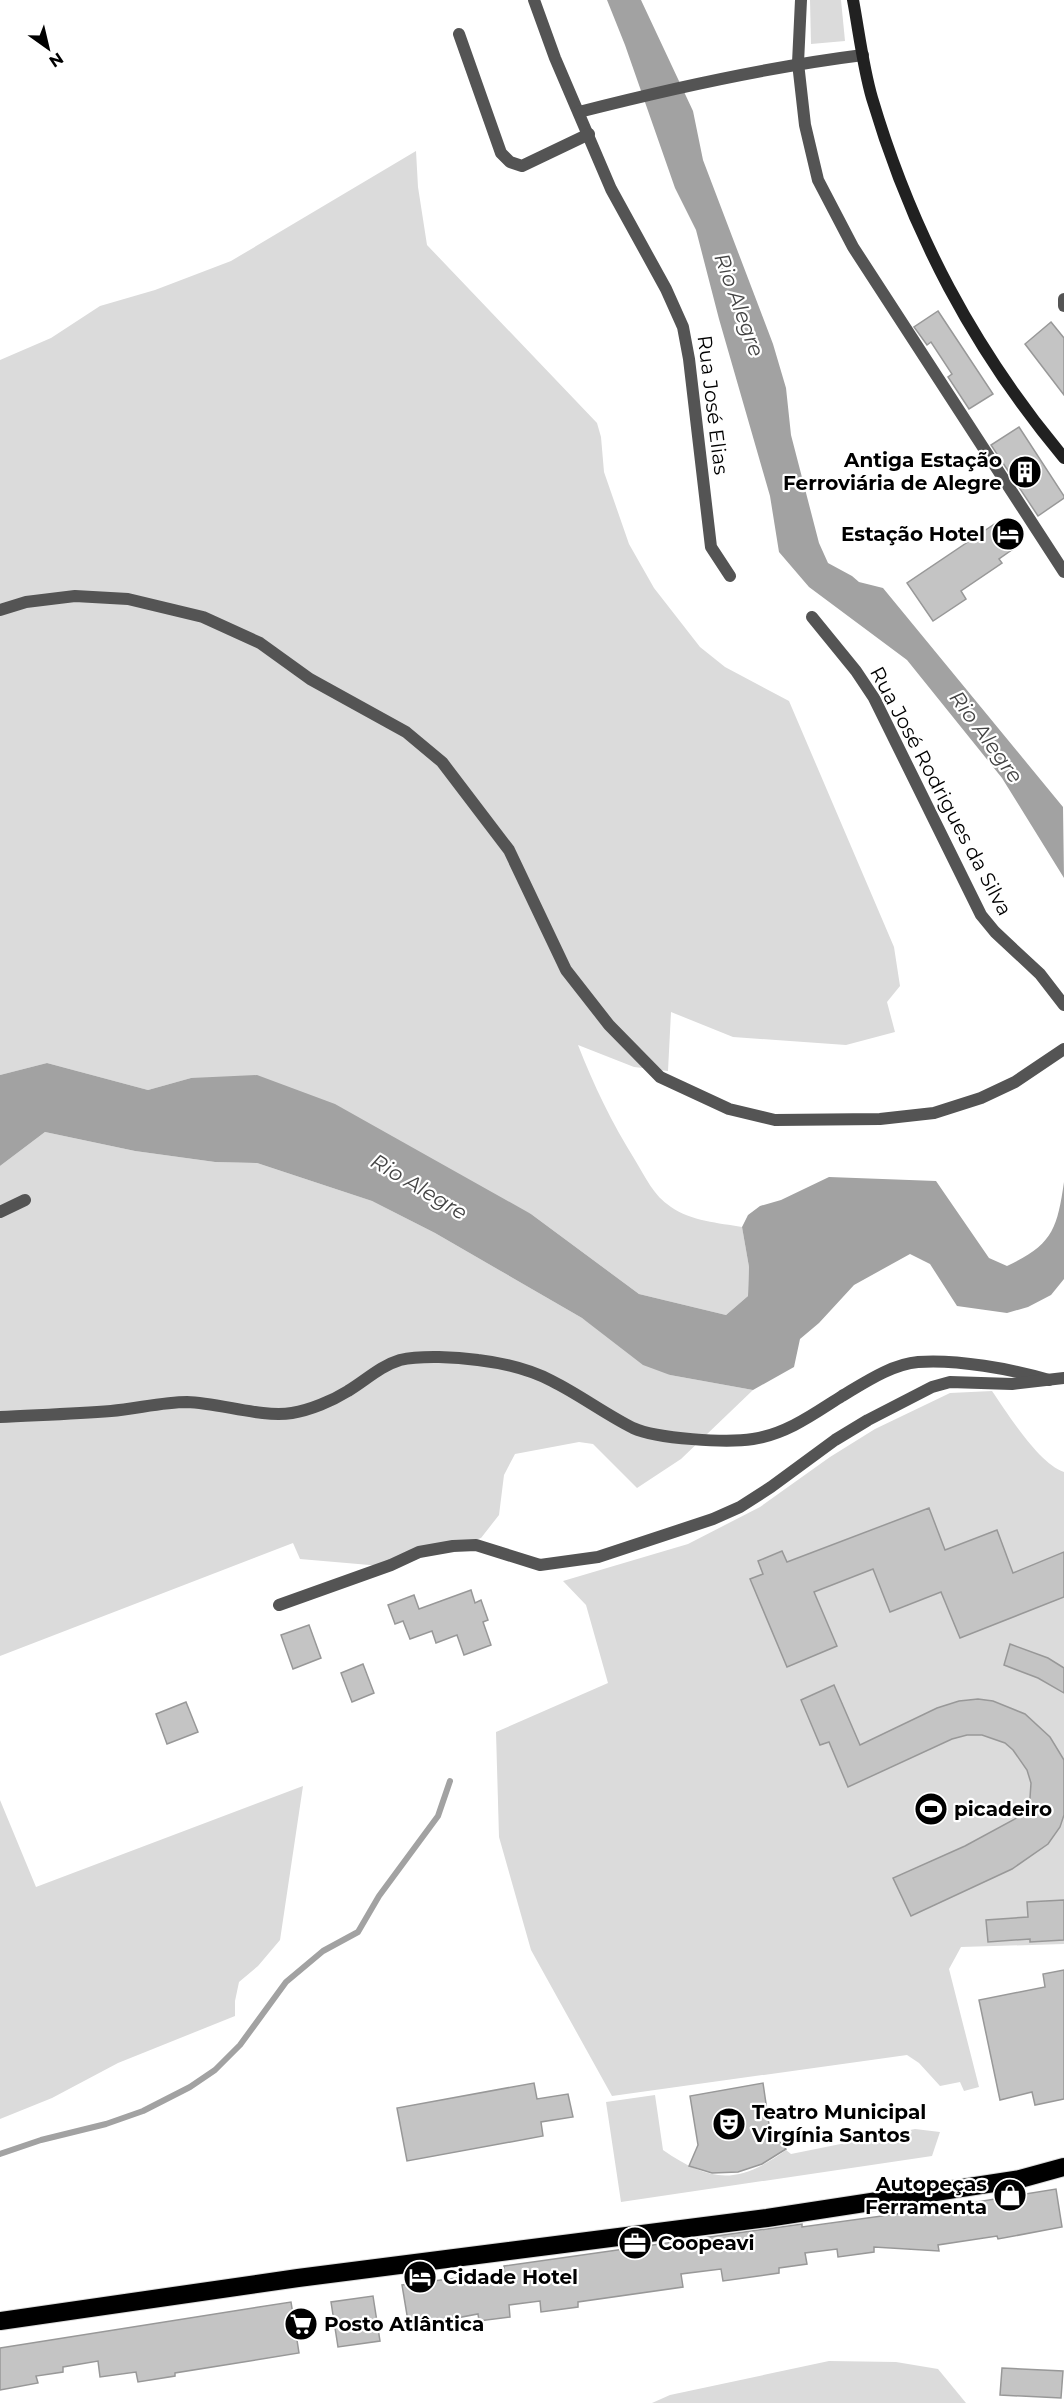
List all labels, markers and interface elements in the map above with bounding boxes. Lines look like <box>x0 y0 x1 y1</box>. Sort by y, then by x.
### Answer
north arrow <box>18 18 78 78</box>
text: N <box>45 49 67 72</box>
water label: Rio Alegre <box>709 250 770 360</box>
street label: Rua José Elias <box>693 334 733 476</box>
place label: Antiga Estação Ferroviária de Alegre <box>783 448 1002 495</box>
building icon: Antiga Estação Ferroviária de Alegre <box>1007 454 1043 490</box>
hotel icon: Estação Hotel <box>990 516 1026 552</box>
place label: Estação Hotel <box>841 522 985 546</box>
street label: Rua José Rodrigues da Silva <box>865 662 1017 920</box>
water label: Rio Alegre <box>945 686 1028 788</box>
water label: Rio Alegre <box>366 1148 472 1225</box>
sports icon: picadeiro <box>913 1791 949 1827</box>
place label: picadeiro <box>954 1797 1052 1821</box>
place label: Teatro Municipal Virgínia Santos <box>751 2100 926 2147</box>
theatre icon: Teatro Municipal Virgínia Santos <box>711 2106 747 2142</box>
place label: Autopeças Ferramenta <box>865 2172 987 2219</box>
shop icon: Autopeças Ferramenta <box>992 2177 1028 2213</box>
office icon: Coopeavi <box>617 2225 653 2261</box>
place label: Coopeavi <box>658 2231 755 2255</box>
hotel icon: Cidade Hotel <box>402 2259 438 2295</box>
place label: Cidade Hotel <box>443 2265 578 2289</box>
supermarket icon: Posto Atlântica <box>283 2306 319 2342</box>
place label: Posto Atlântica <box>324 2312 484 2336</box>

